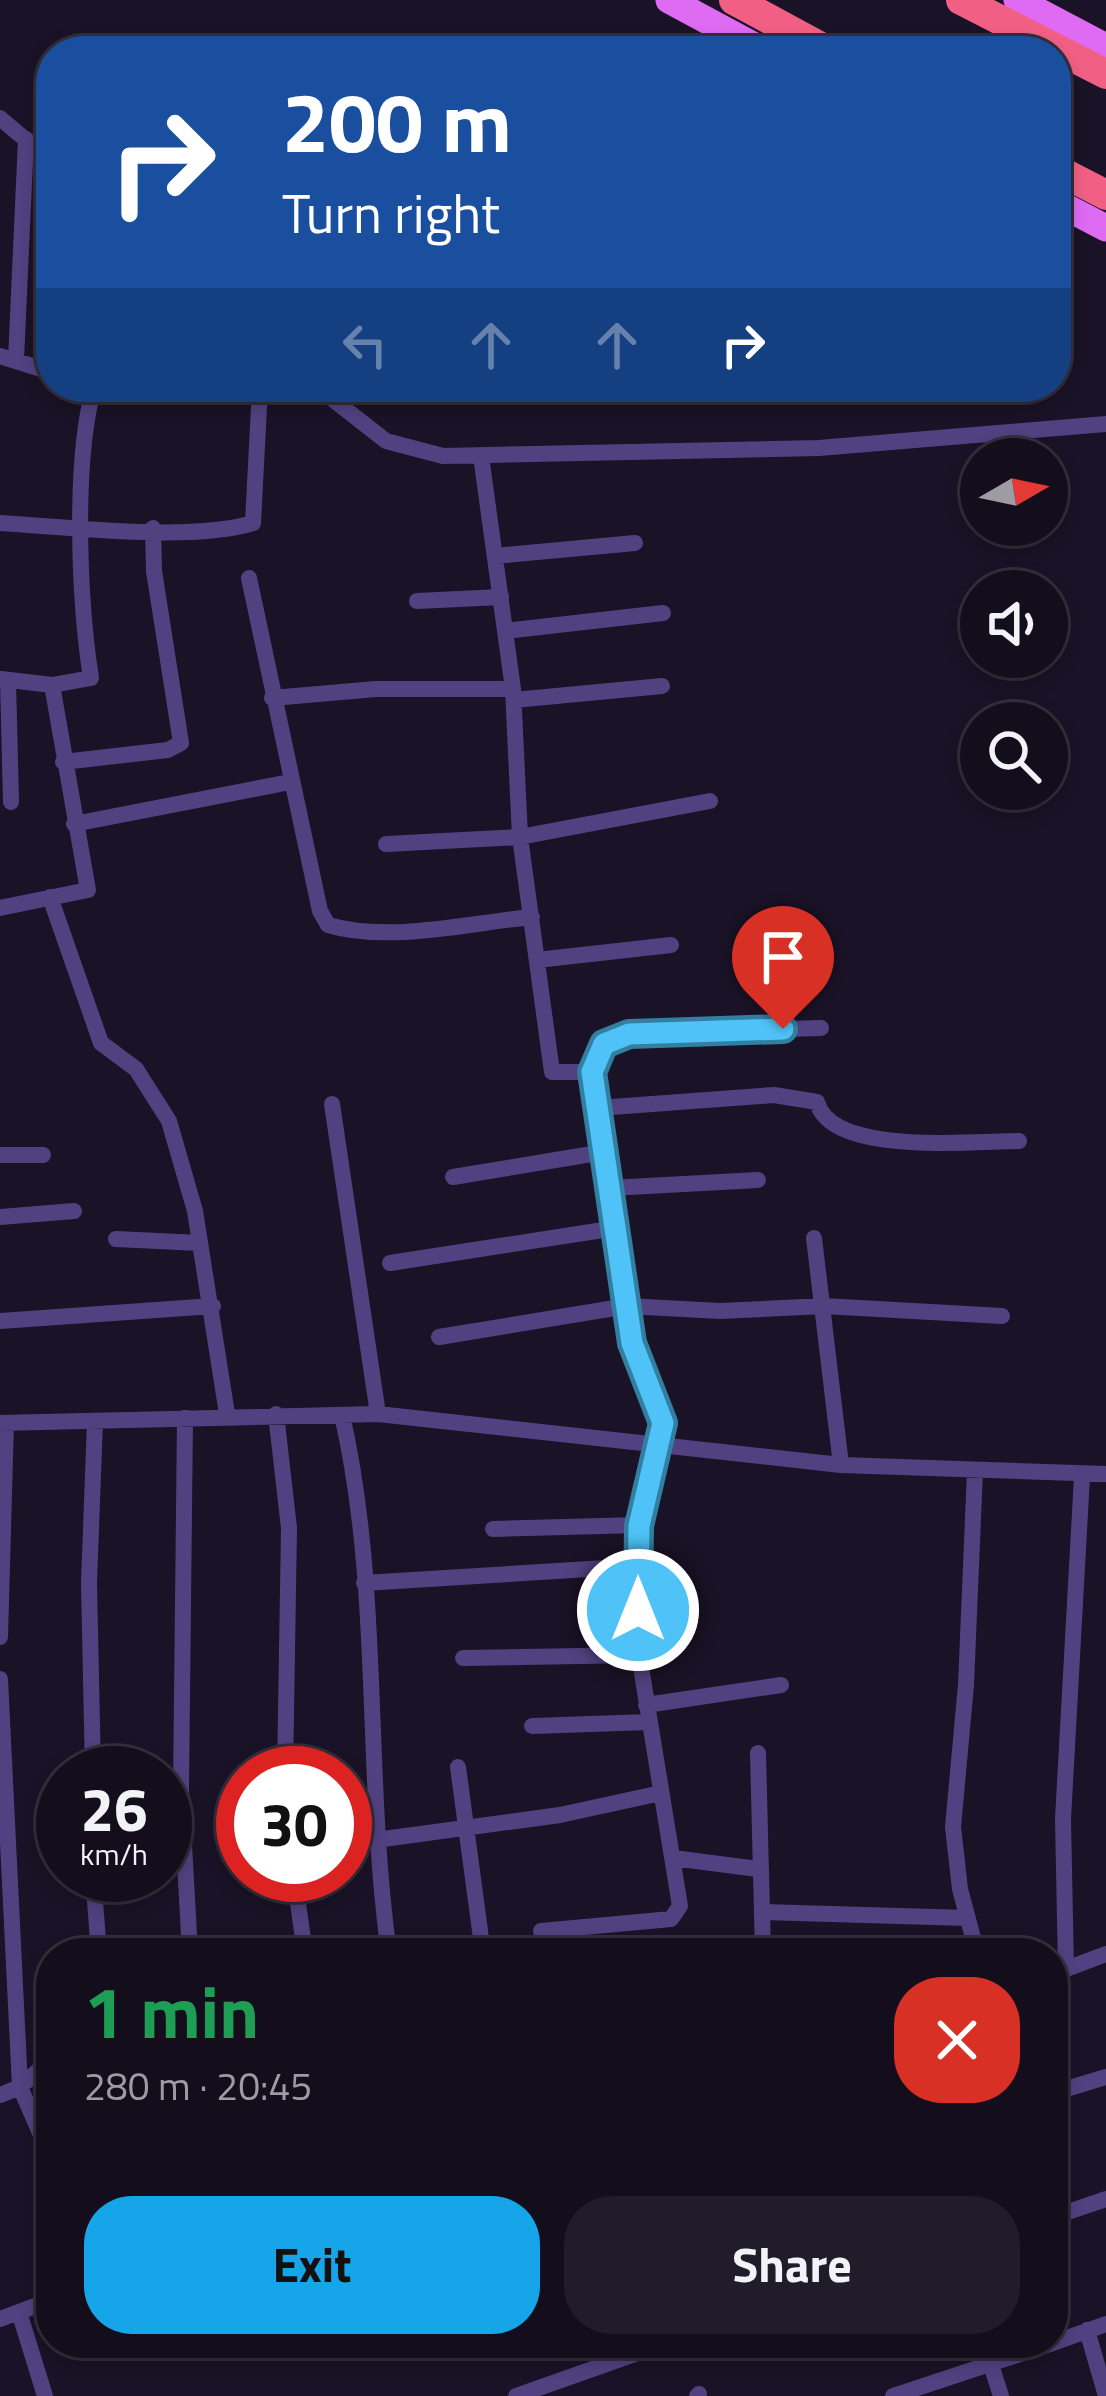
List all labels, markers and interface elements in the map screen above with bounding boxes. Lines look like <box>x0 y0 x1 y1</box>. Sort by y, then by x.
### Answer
text: 200 m <box>282 57 512 185</box>
icon: right <box>84 84 240 240</box>
text: Turn right <box>282 172 500 254</box>
icon: left <box>332 312 398 378</box>
icon: ahead <box>458 312 524 378</box>
icon: ahead <box>584 312 650 378</box>
icon: right <box>710 312 776 378</box>
north arrow <box>960 438 1068 546</box>
map controls <box>960 438 1068 810</box>
button: sound <box>960 570 1068 678</box>
button: search <box>960 702 1068 810</box>
pin <box>732 906 834 1029</box>
icon: arrive <box>750 924 816 990</box>
position arrow <box>575 1547 701 1673</box>
speed limit sign: 30 <box>216 1746 372 1902</box>
text: 26 <box>80 1763 148 1854</box>
text: km/h <box>80 1831 148 1877</box>
text: 1 min <box>84 1956 259 2066</box>
button: close <box>894 1977 1020 2103</box>
text: 280 m · 20:45 <box>84 2056 312 2115</box>
button: Exit <box>84 2196 540 2334</box>
button: Share <box>564 2196 1020 2334</box>

